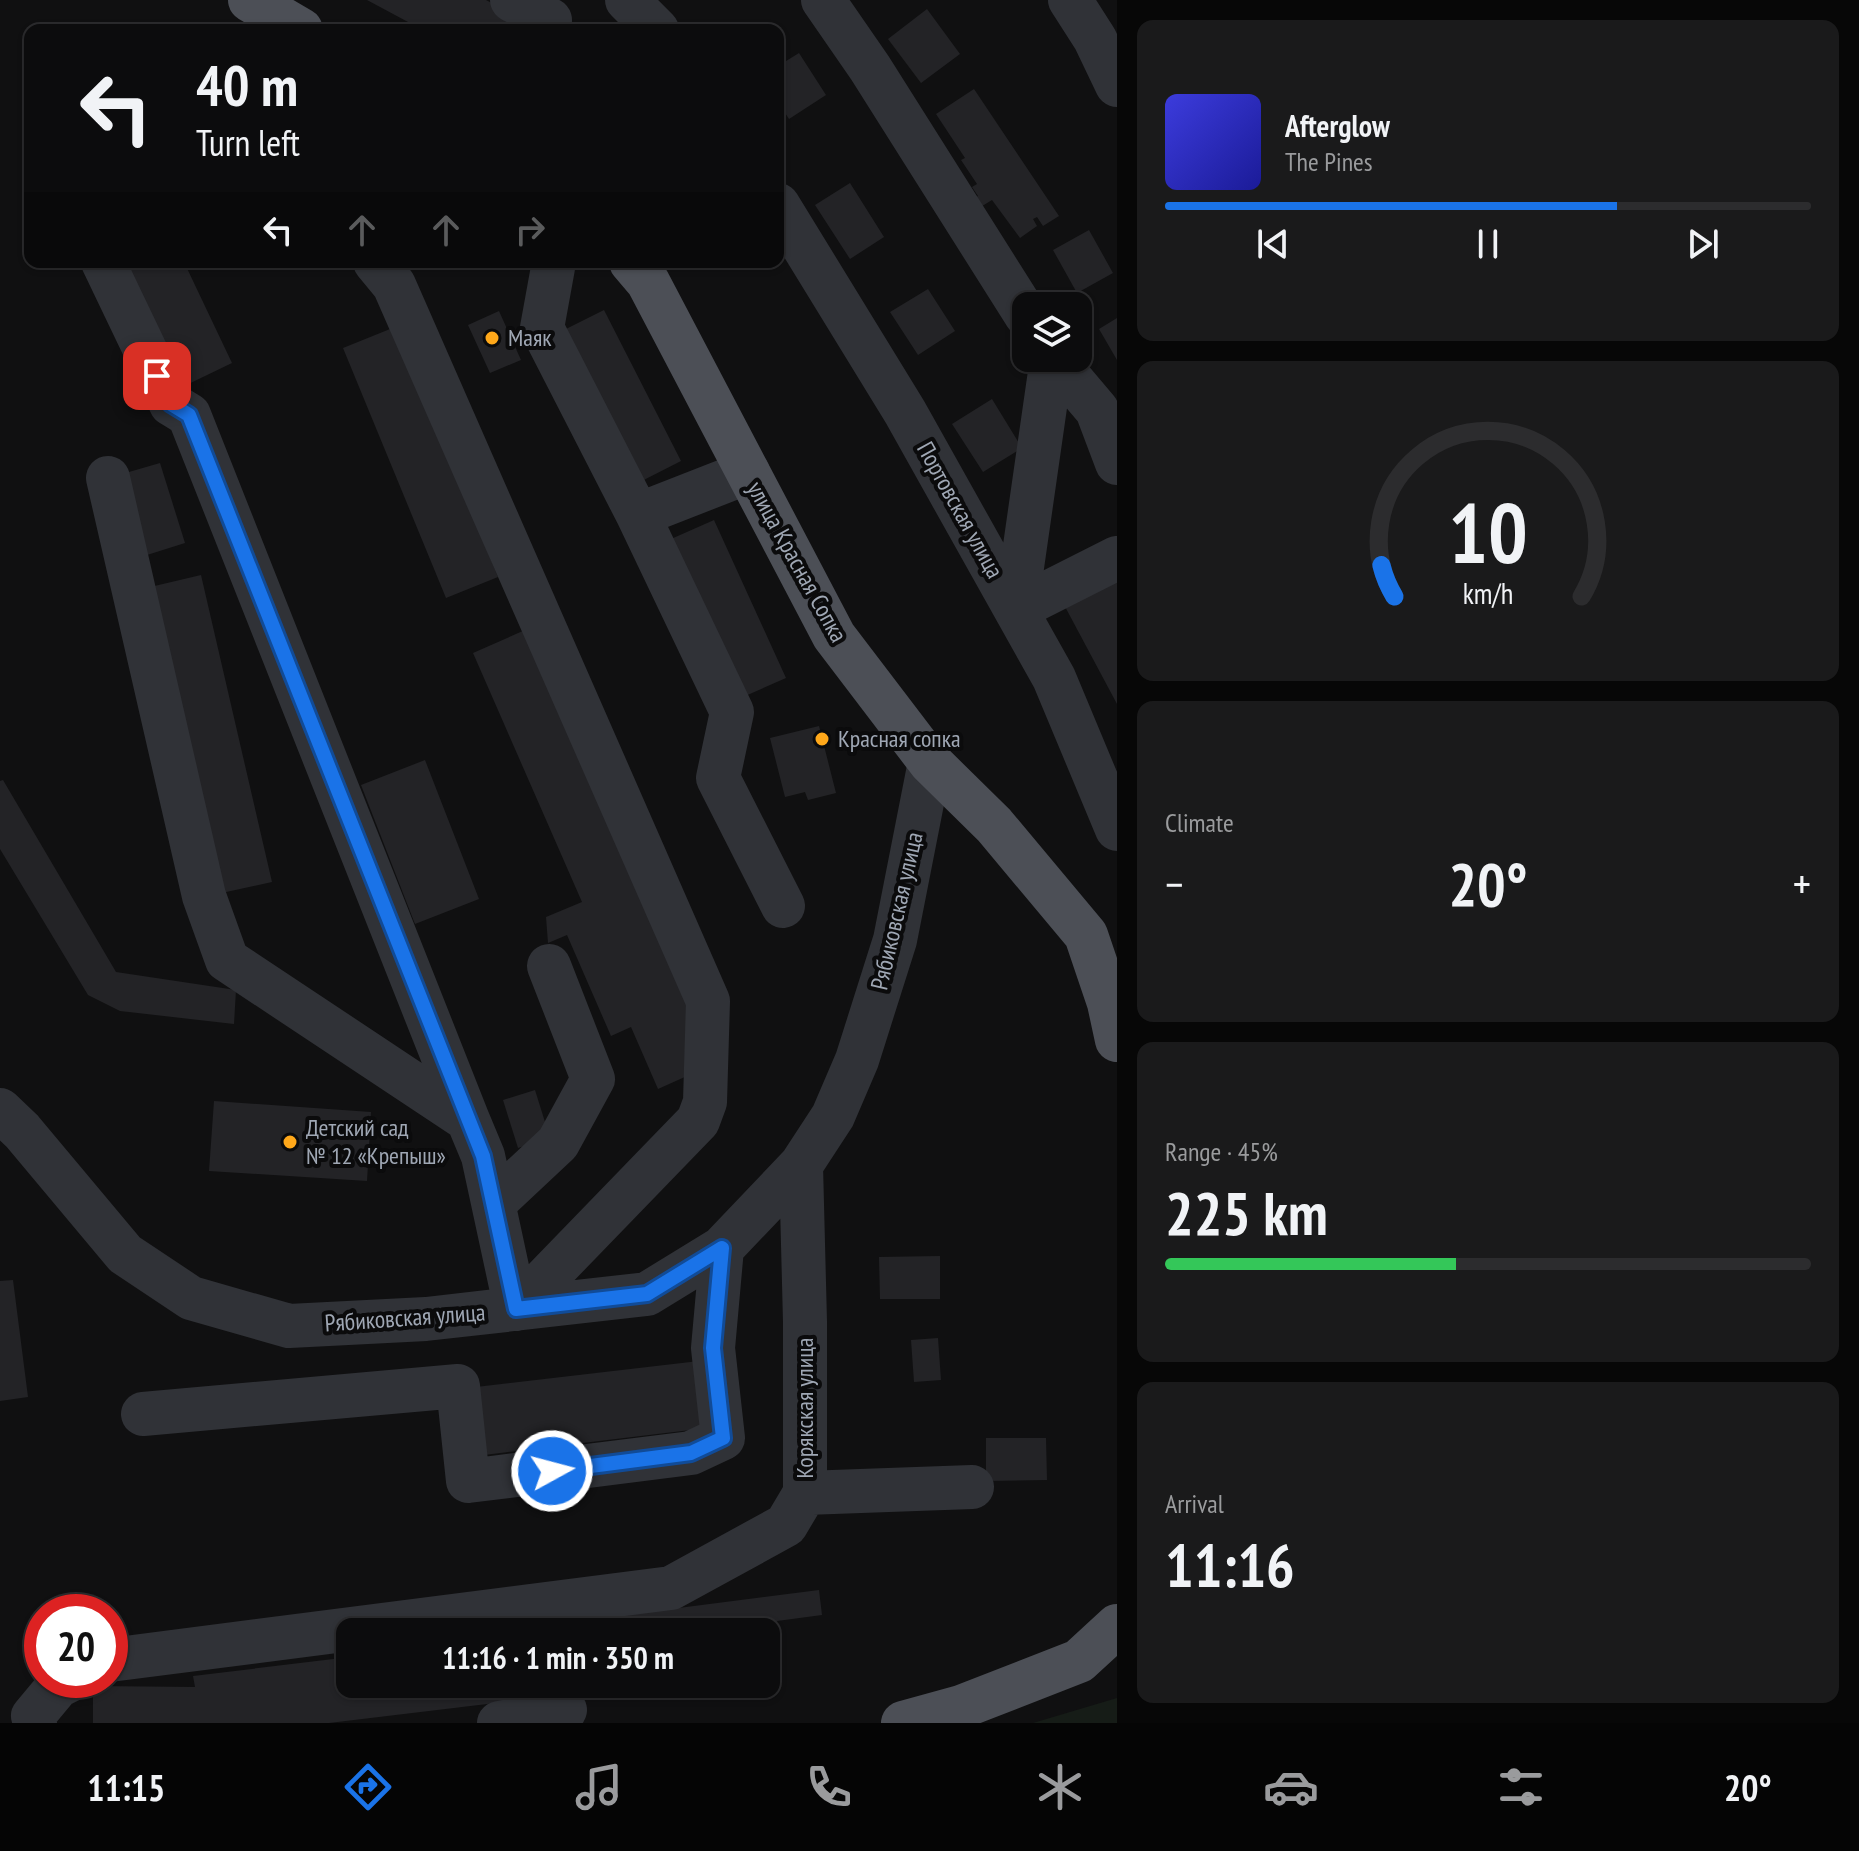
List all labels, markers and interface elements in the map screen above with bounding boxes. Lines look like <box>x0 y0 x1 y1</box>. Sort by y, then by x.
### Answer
text: 40 m <box>196 49 298 121</box>
icon: left <box>64 56 168 160</box>
text: Afterglow <box>1285 106 1390 145</box>
text: Turn left <box>196 119 300 166</box>
text: The Pines <box>1285 145 1373 178</box>
icon: left <box>256 208 300 252</box>
icon: ahead <box>340 208 384 252</box>
icon: ahead <box>424 208 468 252</box>
icon: right <box>508 208 552 252</box>
icon: previous <box>1251 222 1295 266</box>
icon: pause <box>1466 222 1510 266</box>
icon: next <box>1681 222 1725 266</box>
map controls <box>1012 292 1092 372</box>
button: layers <box>1012 292 1092 372</box>
place label: Маяк <box>508 322 552 353</box>
marker: Маяк <box>483 329 501 347</box>
pin <box>123 342 191 410</box>
icon: arrive <box>135 354 179 398</box>
street label: Портовская улица <box>910 436 1011 584</box>
street label: улица Красная Сопка <box>740 476 854 648</box>
text: 10 <box>1448 477 1528 585</box>
text: km/h <box>1463 575 1513 612</box>
place label: Красная сопка <box>838 723 961 754</box>
marker: Красная сопка <box>813 730 831 748</box>
text: Climate <box>1165 806 1234 839</box>
street label: Рябиковская улица <box>863 829 930 993</box>
text: 20° <box>1448 845 1528 923</box>
text: − <box>1165 855 1183 912</box>
text: + <box>1793 855 1811 912</box>
place label: Детский сад № 12 «Крепыш» <box>306 1112 446 1171</box>
marker: Детский сад № 12 «Крепыш» <box>281 1133 299 1151</box>
text: Range · 45% <box>1165 1135 1278 1168</box>
text: 225 km <box>1165 1174 1328 1252</box>
street label: Рябиковская улица <box>324 1296 486 1339</box>
street label: Корякская улица <box>789 1338 820 1478</box>
position arrow <box>510 1429 594 1513</box>
text: Arrival <box>1165 1487 1224 1520</box>
text: 11:16 <box>1165 1526 1295 1604</box>
speed limit sign: 20 <box>24 1594 128 1698</box>
text: 11:16 · 1 min · 350 m <box>442 1638 674 1677</box>
icon: directions <box>340 1759 396 1815</box>
icon: music <box>571 1759 627 1815</box>
icon: phone <box>801 1759 857 1815</box>
icon: climate <box>1032 1759 1088 1815</box>
icon: car <box>1263 1759 1319 1815</box>
icon: filters <box>1493 1759 1549 1815</box>
text: 11:15 <box>87 1764 165 1811</box>
text: 20° <box>1724 1764 1772 1811</box>

